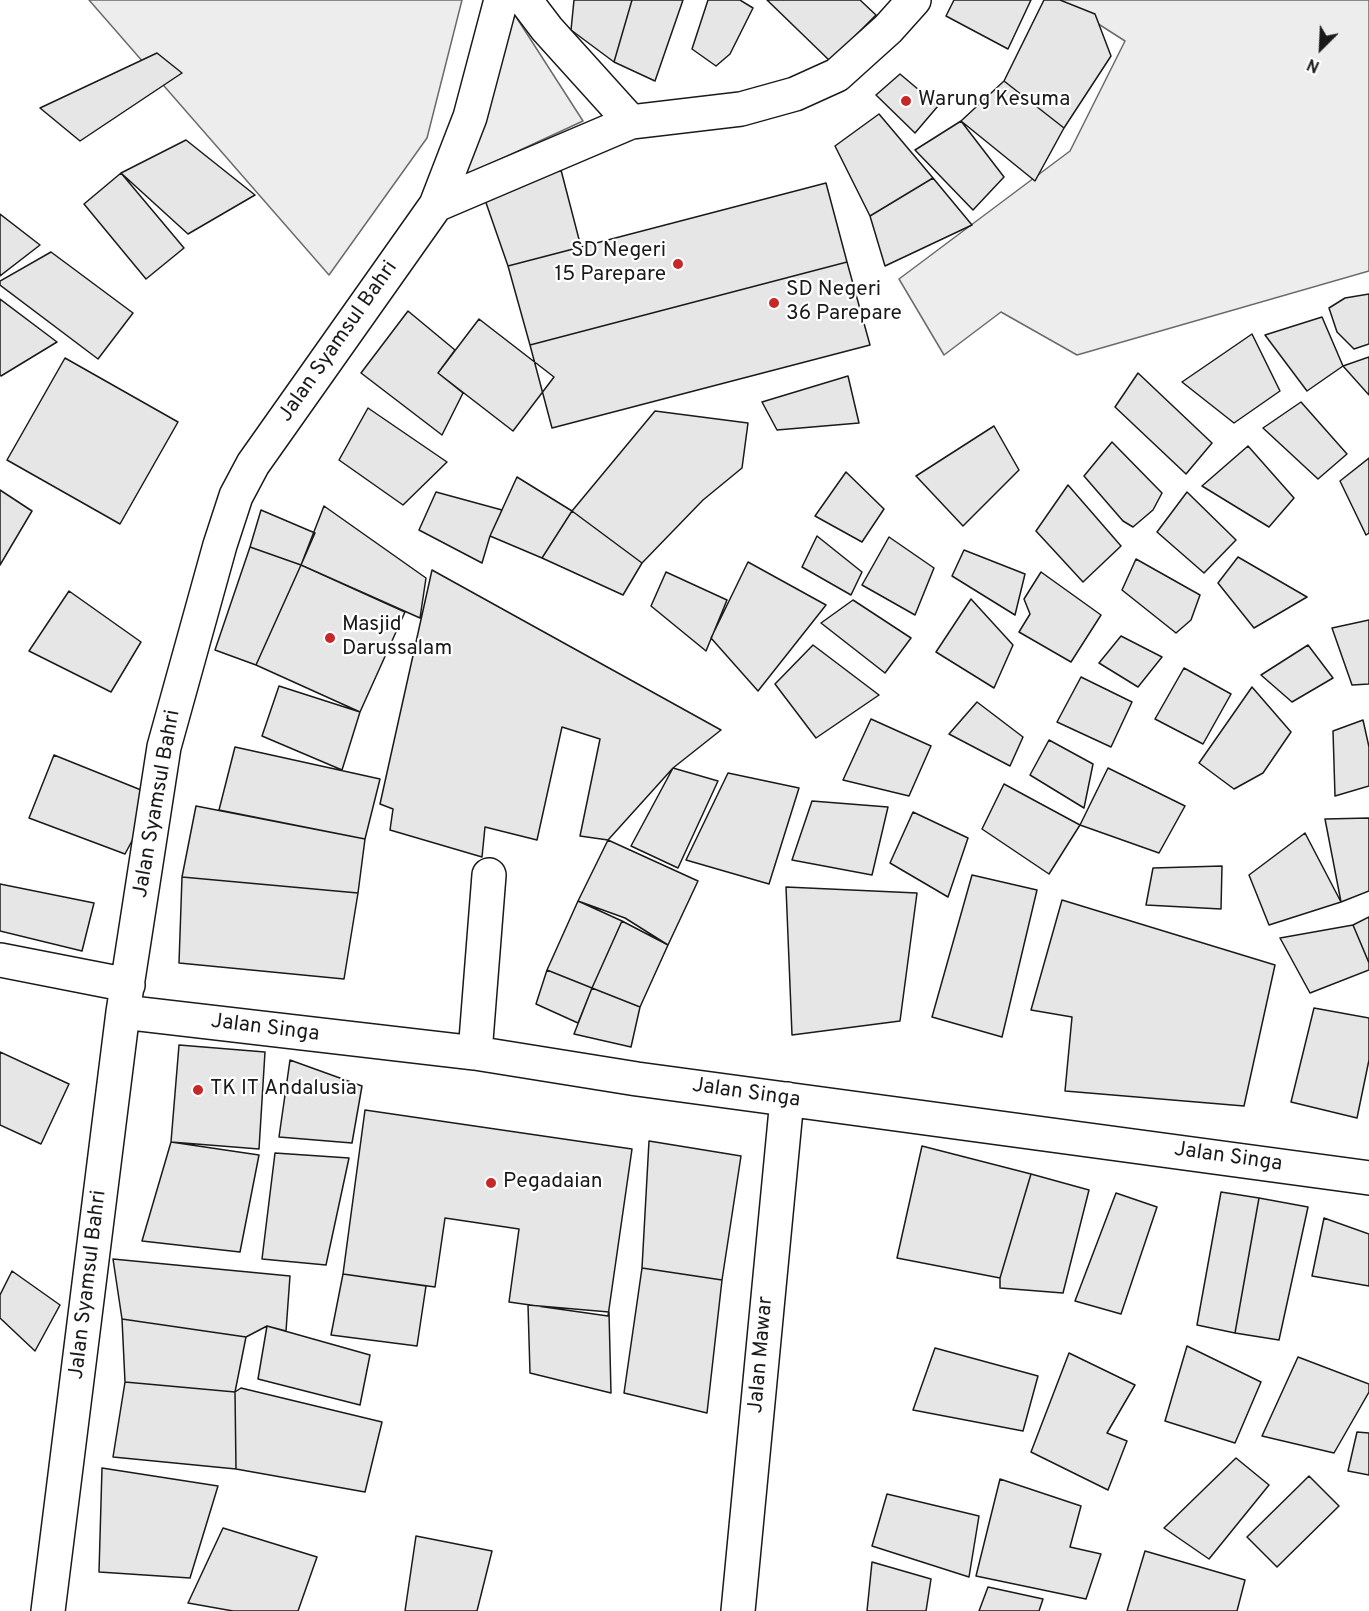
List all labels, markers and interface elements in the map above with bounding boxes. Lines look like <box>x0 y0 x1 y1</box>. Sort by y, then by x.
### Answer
north arrow <box>1291 18 1351 78</box>
text: N <box>1304 53 1323 76</box>
place label: Warung Kesuma <box>918 88 1070 114</box>
marker: Warung Kesuma <box>899 94 913 108</box>
place label: SD Negeri 15 Parepare <box>554 239 666 289</box>
street label: Jalan Syamsul Bahri <box>274 257 404 427</box>
marker: SD Negeri 15 Parepare <box>671 257 685 271</box>
place label: SD Negeri 36 Parepare <box>786 278 902 328</box>
marker: SD Negeri 36 Parepare <box>767 296 781 310</box>
place label: Masjid Darussalam <box>342 613 452 663</box>
marker: Masjid Darussalam <box>323 631 337 645</box>
street label: Jalan Syamsul Bahri <box>129 708 187 900</box>
street label: Jalan Singa <box>209 1010 321 1048</box>
street label: Jalan Singa <box>690 1074 802 1114</box>
place label: TK IT Andalusia <box>210 1077 357 1103</box>
marker: TK IT Andalusia <box>191 1083 205 1097</box>
street label: Jalan Singa <box>1172 1138 1284 1178</box>
place label: Pegadaian <box>503 1170 603 1196</box>
marker: Pegadaian <box>484 1176 498 1190</box>
street label: Jalan Syamsul Bahri <box>65 1189 113 1381</box>
street label: Jalan Mawar <box>744 1295 780 1415</box>

